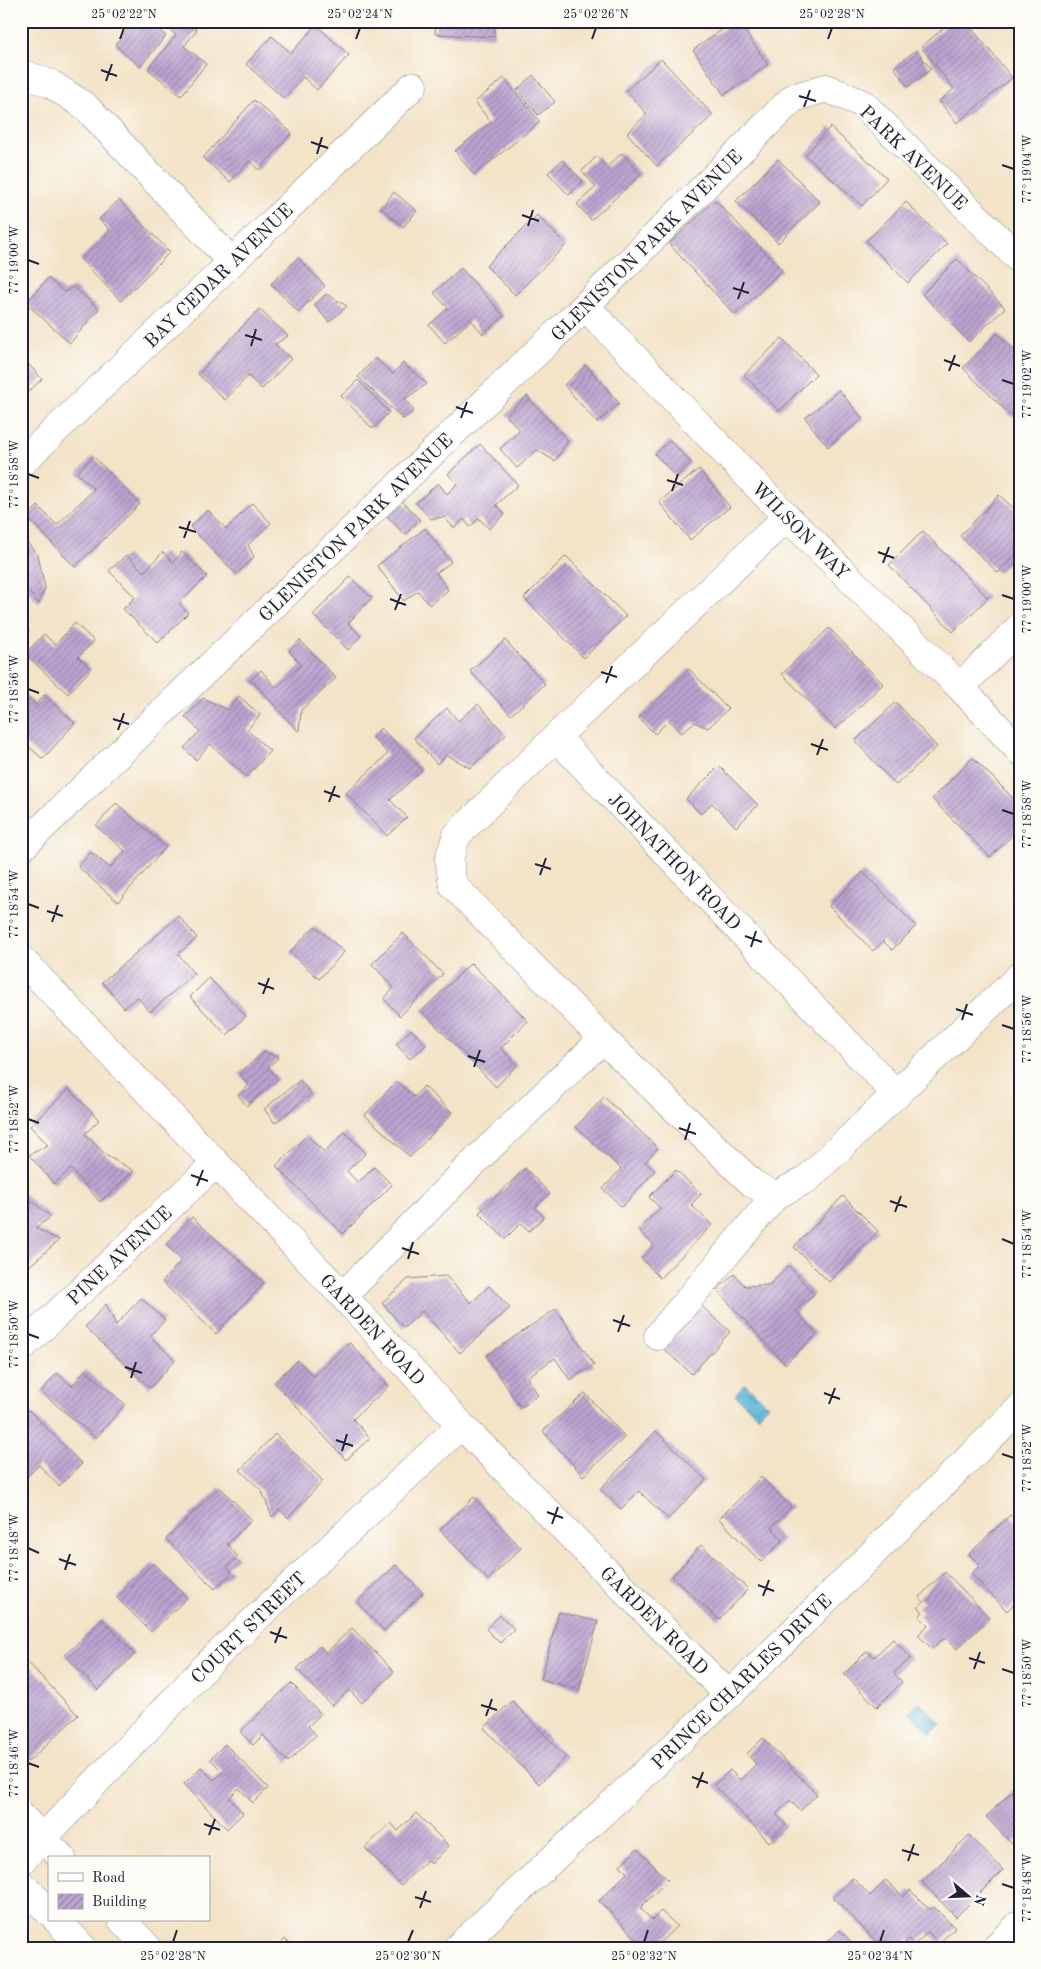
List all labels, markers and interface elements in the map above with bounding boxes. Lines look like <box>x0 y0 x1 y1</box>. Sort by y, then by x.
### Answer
text: 25°02'22"N <box>91 8 157 21</box>
text: 25°02'24"N <box>327 8 393 21</box>
text: 25°02'26"N <box>563 8 629 21</box>
text: 25°02'28"N <box>799 8 865 21</box>
street label: PARK AVENUE <box>855 103 970 215</box>
text: 77°19'04"W <box>1022 134 1034 204</box>
street label: GLENISTON PARK AVENUE <box>549 148 747 346</box>
street label: BAY CEDAR AVENUE <box>142 201 298 353</box>
text: 77°19'00"W <box>9 225 21 295</box>
text: 77°19'02"W <box>1022 349 1034 419</box>
street label: GLENISTON PARK AVENUE <box>256 431 457 626</box>
text: 77°18'58"W <box>8 439 21 509</box>
street label: WILSON WAY <box>747 479 852 584</box>
text: 77°19'00"W <box>1022 564 1034 634</box>
text: 77°18'56"W <box>8 654 21 724</box>
text: 77°18'58"W <box>1021 779 1034 849</box>
street label: JOHNATHON ROAD <box>603 791 743 935</box>
text: 77°18'54"W <box>8 869 21 939</box>
text: 77°18'56"W <box>1021 994 1034 1064</box>
text: 77°18'52"W <box>8 1084 21 1154</box>
street label: PINE AVENUE <box>65 1204 177 1310</box>
text: 77°18'54"W <box>1021 1209 1034 1279</box>
street label: GARDEN ROAD <box>315 1271 427 1390</box>
text: 77°18'50"W <box>8 1299 21 1369</box>
text: 77°18'52"W <box>1021 1423 1034 1493</box>
text: 77°18'48"W <box>9 1513 21 1583</box>
street label: GARDEN ROAD <box>596 1564 711 1679</box>
street label: COURT STREET <box>189 1569 311 1688</box>
street label: PRINCE CHARLES DRIVE <box>649 1592 836 1774</box>
text: 77°18'50"W <box>1021 1638 1034 1708</box>
text: 77°18'46"W <box>9 1728 21 1798</box>
text: 77°18'48"W <box>1022 1853 1034 1923</box>
legend <box>48 1856 210 1922</box>
text: Road <box>92 1871 126 1886</box>
north arrow <box>944 1872 994 1922</box>
text: N <box>971 1893 988 1908</box>
text: Building <box>92 1895 147 1910</box>
text: 25°02'28"N <box>140 1950 206 1963</box>
text: 25°02'30"N <box>375 1950 441 1963</box>
text: 25°02'32"N <box>611 1950 677 1963</box>
text: 25°02'34"N <box>847 1950 913 1963</box>

